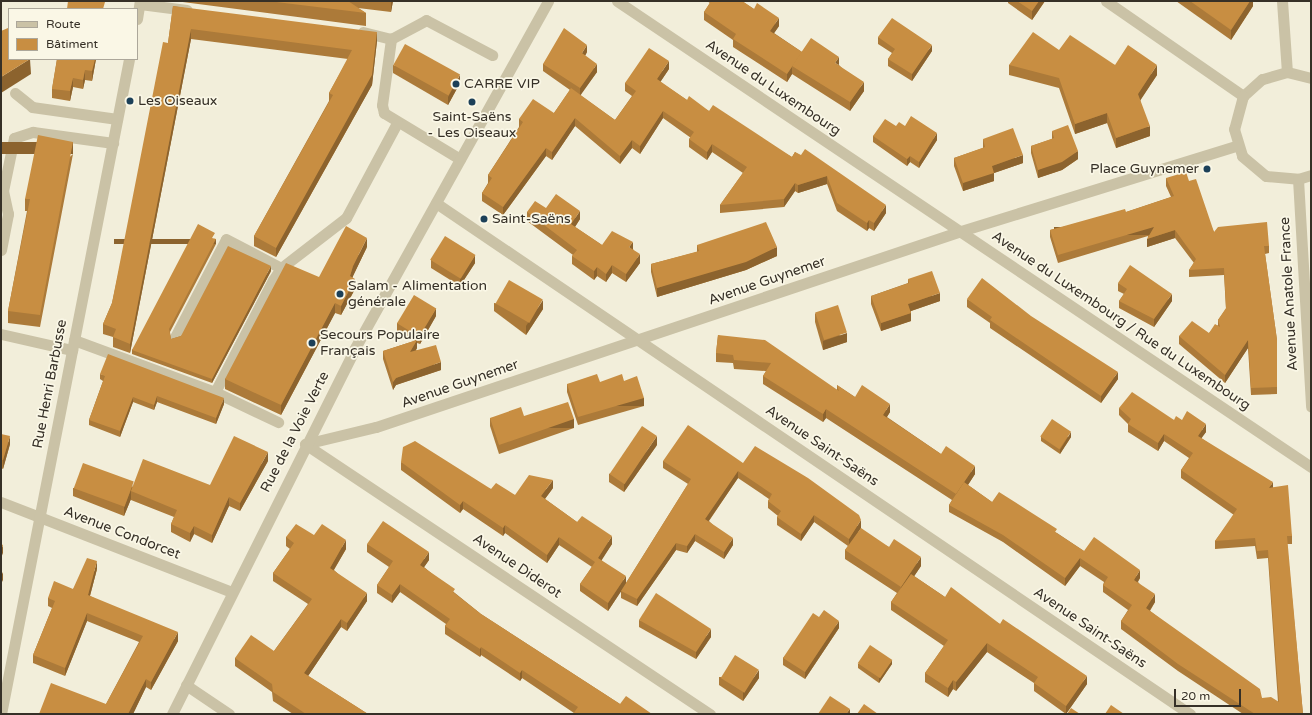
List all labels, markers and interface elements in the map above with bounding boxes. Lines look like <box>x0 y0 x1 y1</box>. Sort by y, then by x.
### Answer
legend <box>8 8 138 60</box>
text: Route <box>46 17 80 31</box>
text: Bâtiment <box>46 37 98 51</box>
street label: Avenue du Luxembourg <box>702 37 844 139</box>
place label: CARRE VIP <box>464 76 540 92</box>
marker: CARRE VIP <box>451 79 461 89</box>
place label: Les Oiseaux <box>138 93 217 109</box>
marker: Les Oiseaux <box>125 96 135 106</box>
marker: Saint-Saëns - Les Oiseaux <box>467 97 477 107</box>
place label: Saint-Saëns - Les Oiseaux <box>428 109 516 142</box>
place label: Place Guynemer <box>1090 161 1199 177</box>
marker: Place Guynemer <box>1202 164 1212 174</box>
place label: Saint-Saëns <box>492 211 571 227</box>
marker: Saint-Saëns <box>479 214 489 224</box>
street label: Avenue Anatole France <box>1277 216 1301 372</box>
street label: Avenue du Luxembourg / Rue du Luxembourg <box>989 228 1253 414</box>
street label: Avenue Guynemer <box>706 253 828 309</box>
place label: Salam - Alimentation générale <box>348 278 487 310</box>
marker: Salam - Alimentation générale <box>335 289 345 299</box>
street label: Rue Henri Barbusse <box>29 318 71 450</box>
place label: Secours Populaire Français <box>320 327 440 360</box>
marker: Secours Populaire Français <box>307 338 317 348</box>
street label: Avenue Guynemer <box>399 356 521 412</box>
street label: Rue de la Voie Verte <box>257 369 333 495</box>
street label: Avenue Saint-Saëns <box>762 402 882 490</box>
street label: Avenue Condorcet <box>61 503 183 563</box>
street label: Avenue Diderot <box>469 530 565 602</box>
street label: Avenue Saint-Saëns <box>1030 584 1150 672</box>
scale bar <box>1176 681 1243 707</box>
text: 20 m <box>1181 689 1210 703</box>

